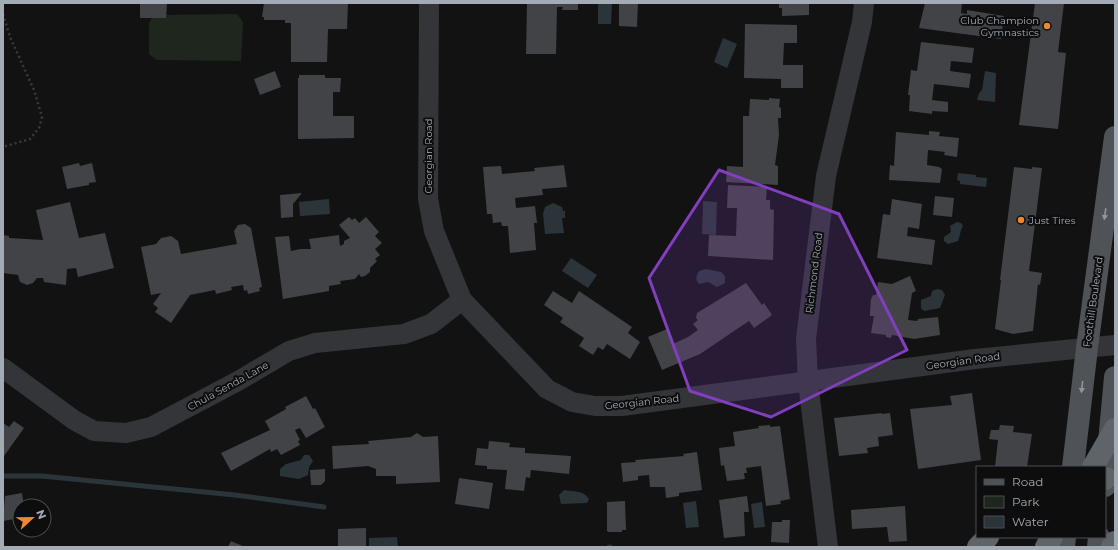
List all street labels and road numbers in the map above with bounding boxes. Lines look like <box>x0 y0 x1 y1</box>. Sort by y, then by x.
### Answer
street label: Georgian Road <box>422 119 435 193</box>
street label: Richmond Road <box>803 232 825 314</box>
street label: Foothill Boulevard <box>1080 256 1106 348</box>
street label: Georgian Road <box>925 349 1001 373</box>
street label: Chula Senda Lane <box>185 358 271 414</box>
street label: Georgian Road <box>604 392 680 412</box>

